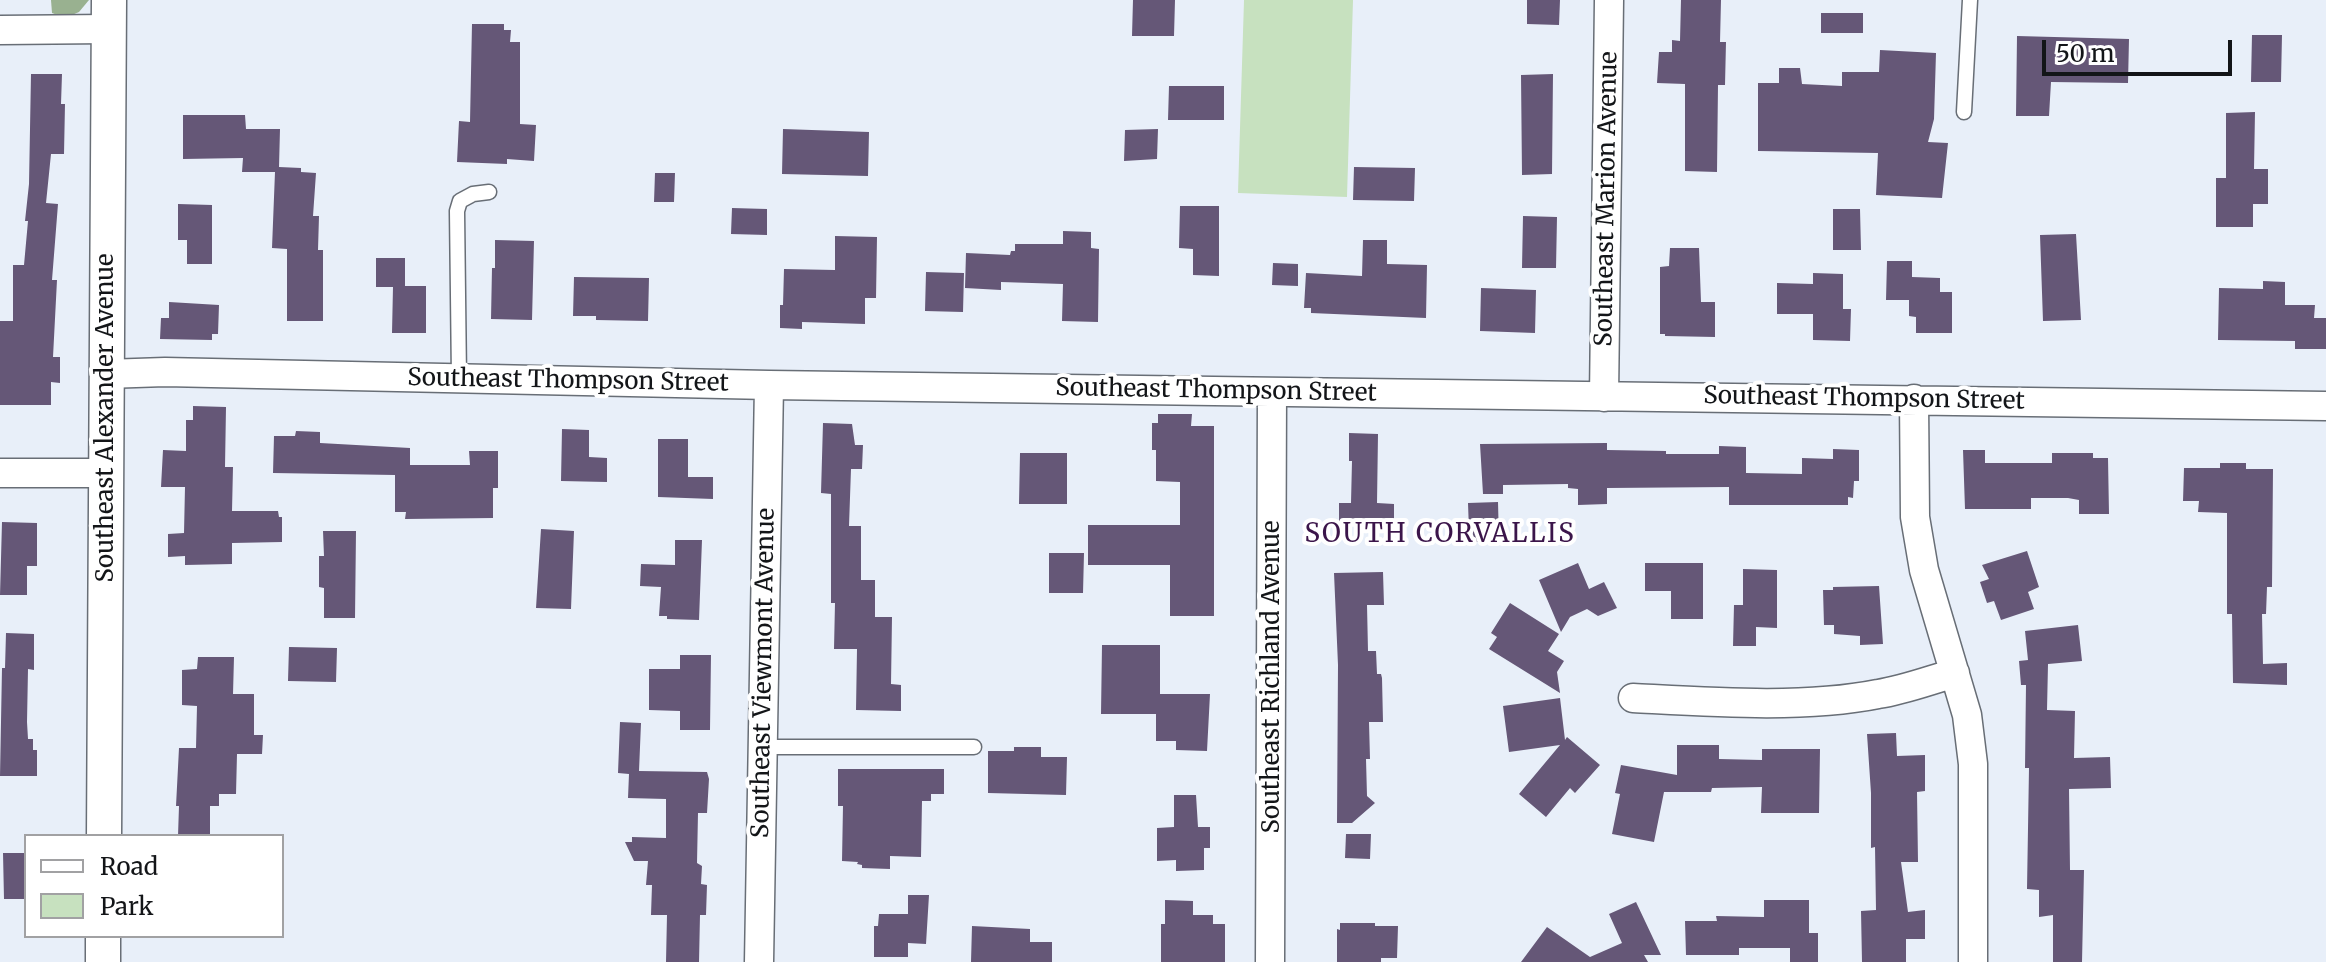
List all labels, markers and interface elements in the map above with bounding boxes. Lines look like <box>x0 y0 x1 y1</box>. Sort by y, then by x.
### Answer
scale bar <box>2046 24 2236 74</box>
text: 50 m <box>2056 38 2115 69</box>
street label: Southeast Marion Avenue <box>1590 51 1624 347</box>
street label: Southeast Alexander Avenue <box>92 254 120 582</box>
street label: Southeast Thompson Street <box>407 364 729 398</box>
street label: Southeast Thompson Street <box>1055 374 1377 408</box>
street label: Southeast Thompson Street <box>1703 382 2025 416</box>
street label: Southeast Viewmont Avenue <box>747 508 781 838</box>
district label: SOUTH CORVALLIS <box>1304 519 1576 551</box>
street label: Southeast Richland Avenue <box>1258 520 1286 834</box>
legend <box>24 834 284 938</box>
text: Road <box>100 851 158 882</box>
text: Park <box>100 891 153 922</box>

